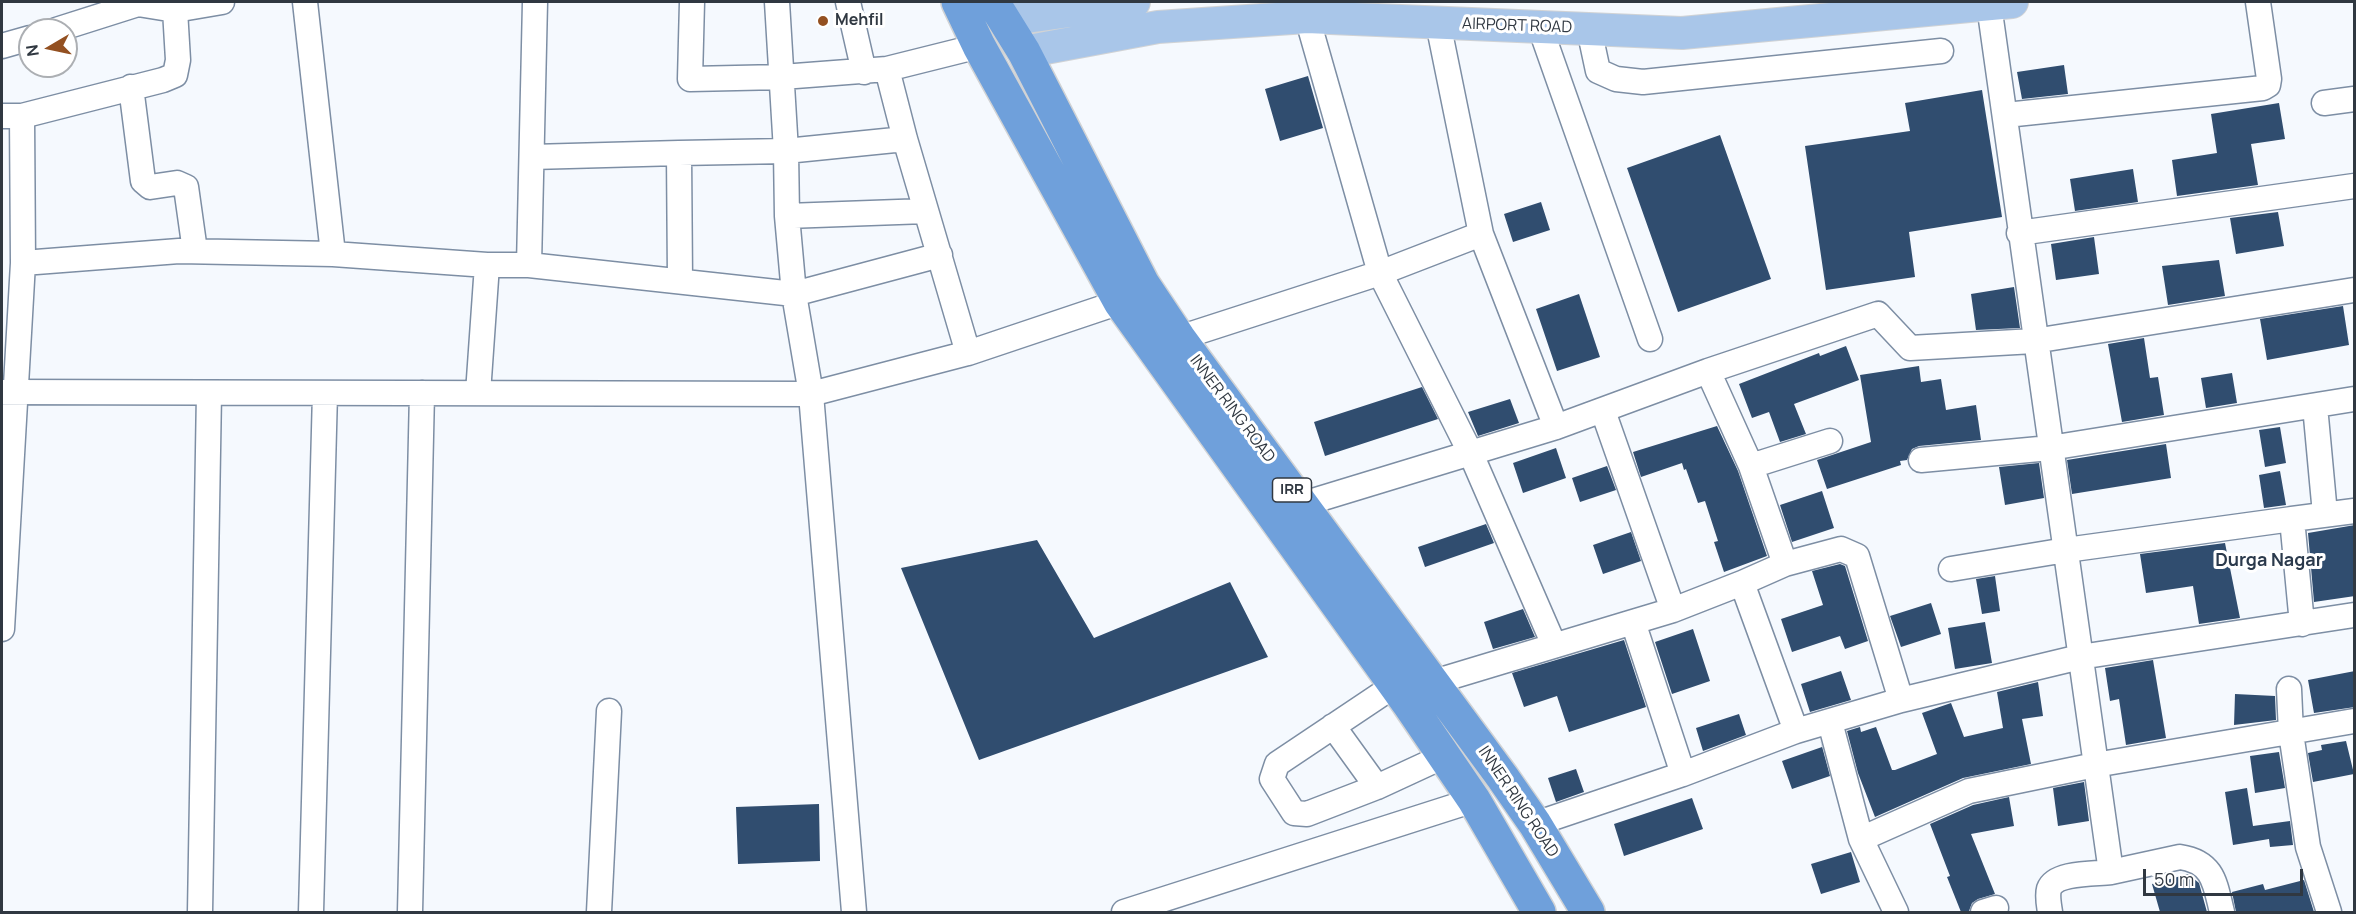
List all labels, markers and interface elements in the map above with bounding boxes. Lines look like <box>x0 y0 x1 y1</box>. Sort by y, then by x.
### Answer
place label: Mehfil <box>835 11 884 31</box>
marker: Mehfil <box>816 14 830 28</box>
street label: AIRPORT ROAD <box>1462 14 1572 38</box>
north arrow <box>18 18 78 78</box>
text: N <box>20 43 44 58</box>
street label: INNER RING ROAD <box>1185 351 1279 467</box>
road number: IRR <box>1272 478 1312 502</box>
district label: Durga Nagar <box>2215 550 2323 572</box>
street label: INNER RING ROAD <box>1474 743 1562 861</box>
scale bar <box>2146 857 2306 895</box>
text: 50 m <box>2154 867 2194 891</box>

